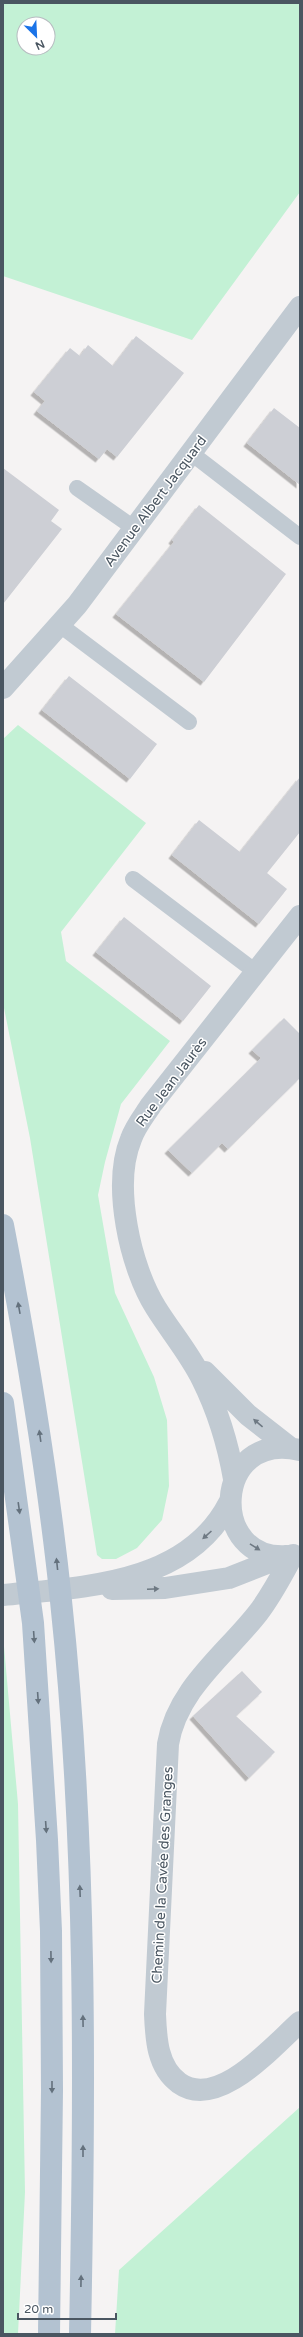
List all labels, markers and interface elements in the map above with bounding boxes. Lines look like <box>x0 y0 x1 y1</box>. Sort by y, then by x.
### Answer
north arrow <box>16 16 56 56</box>
text: N <box>33 37 47 52</box>
street label: Avenue Albert Jacquard <box>101 432 210 570</box>
street label: Rue Jean Jaurès <box>132 1034 211 1130</box>
one-way arrow <box>16 1301 22 1314</box>
one-way arrow <box>253 1419 263 1428</box>
one-way arrow <box>37 1430 43 1442</box>
one-way arrow <box>16 1502 22 1514</box>
one-way arrow <box>202 1531 213 1540</box>
one-way arrow <box>250 1543 260 1551</box>
one-way arrow <box>54 1558 60 1570</box>
one-way arrow <box>147 1586 160 1592</box>
one-way arrow <box>31 1631 38 1643</box>
one-way arrow <box>35 1692 42 1704</box>
street label: Chemin de la Cavée des Granges <box>148 1766 177 1984</box>
one-way arrow <box>43 1821 50 1833</box>
one-way arrow <box>76 1885 83 1897</box>
one-way arrow <box>48 1951 54 1964</box>
one-way arrow <box>80 2014 86 2027</box>
one-way arrow <box>49 2081 55 2094</box>
one-way arrow <box>80 2144 86 2157</box>
one-way arrow <box>78 2274 84 2287</box>
scale bar <box>18 2295 116 2321</box>
text: 20 m <box>24 2302 53 2316</box>

